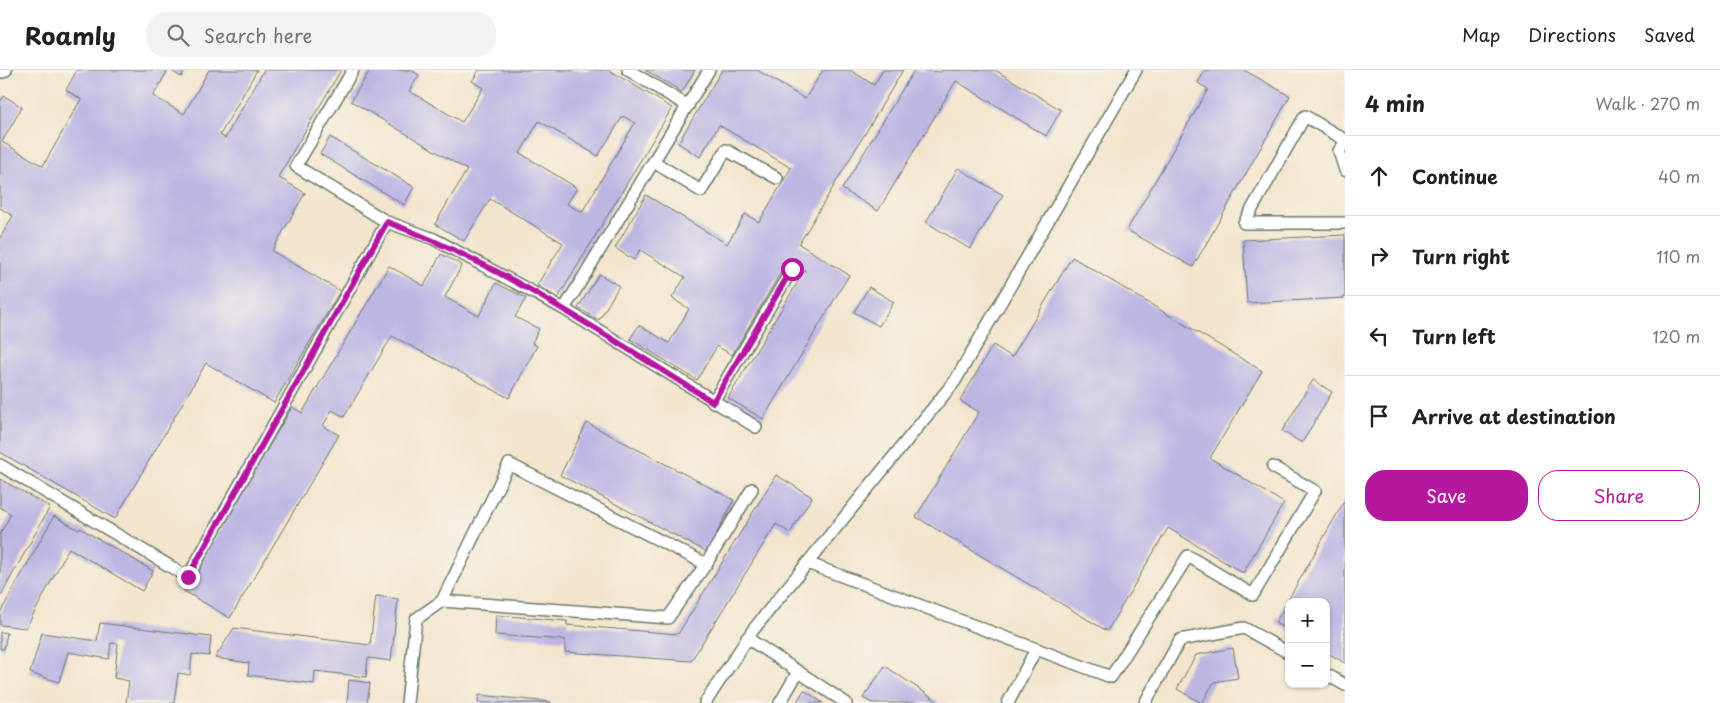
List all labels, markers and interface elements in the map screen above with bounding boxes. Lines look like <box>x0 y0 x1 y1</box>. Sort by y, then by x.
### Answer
search box <box>146 12 496 57</box>
text: Roamly <box>25 17 116 53</box>
icon: search <box>164 21 192 49</box>
text: Search here <box>204 21 312 49</box>
text: Map <box>1462 21 1500 48</box>
text: Directions <box>1528 21 1616 48</box>
text: Saved <box>1644 21 1695 48</box>
text: 4 min <box>1365 87 1425 119</box>
text: Walk · 270 m <box>1596 91 1700 115</box>
icon: ahead <box>1365 162 1393 190</box>
text: Continue <box>1412 162 1498 190</box>
text: 40 m <box>1658 164 1700 188</box>
icon: right <box>1365 242 1393 270</box>
text: Turn right <box>1412 242 1510 270</box>
text: 110 m <box>1657 244 1700 268</box>
route start <box>781 258 804 281</box>
icon: left <box>1365 322 1393 350</box>
text: Turn left <box>1412 322 1496 350</box>
text: 120 m <box>1653 324 1700 348</box>
icon: arrive <box>1365 402 1393 430</box>
text: Arrive at destination <box>1412 402 1616 430</box>
button: Save <box>1365 470 1528 521</box>
button: Share <box>1538 470 1700 521</box>
route end <box>177 566 200 589</box>
map controls <box>1285 598 1330 688</box>
button: + <box>1285 598 1330 643</box>
button: − <box>1285 643 1330 688</box>

